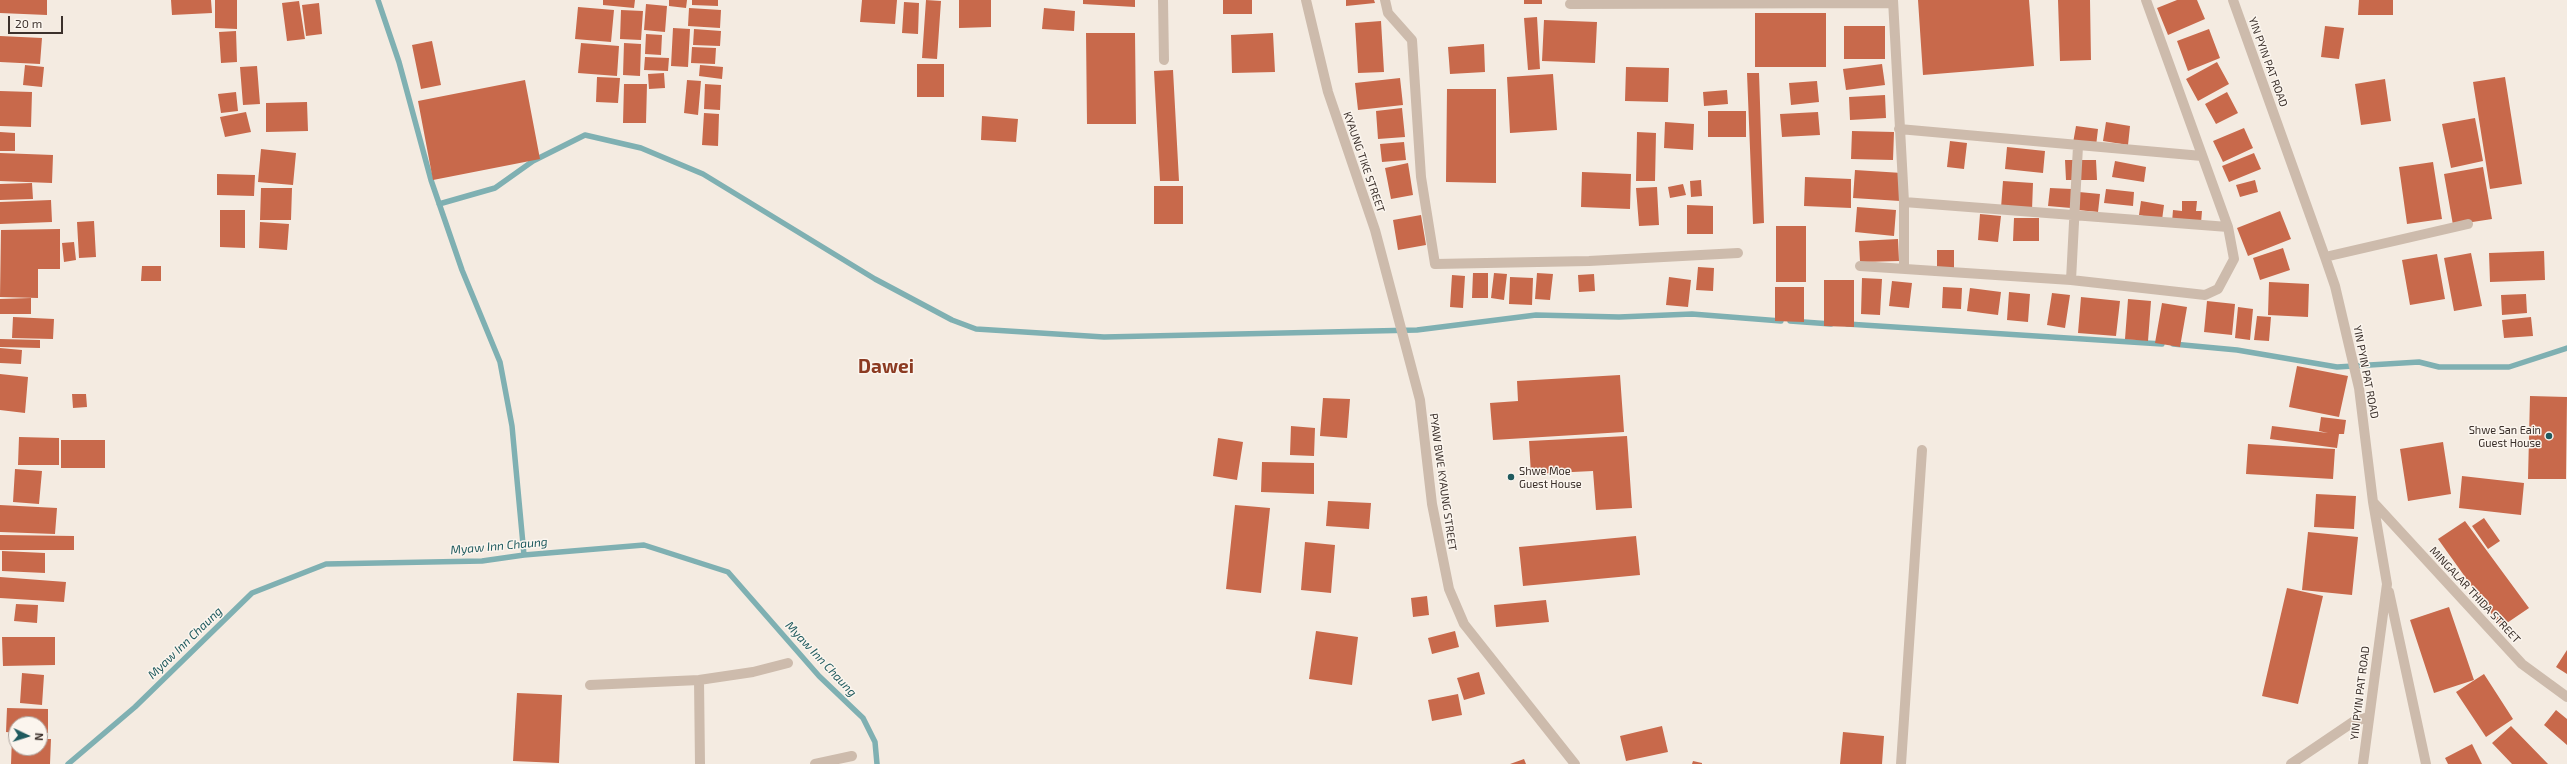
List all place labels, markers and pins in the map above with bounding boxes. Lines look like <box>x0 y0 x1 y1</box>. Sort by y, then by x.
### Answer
place label: Shwe San Eain Guest House <box>2469 423 2541 449</box>
marker: Shwe San Eain Guest House <box>2544 431 2554 441</box>
place label: Shwe Moe Guest House <box>1519 464 1582 490</box>
marker: Shwe Moe Guest House <box>1506 472 1516 482</box>

